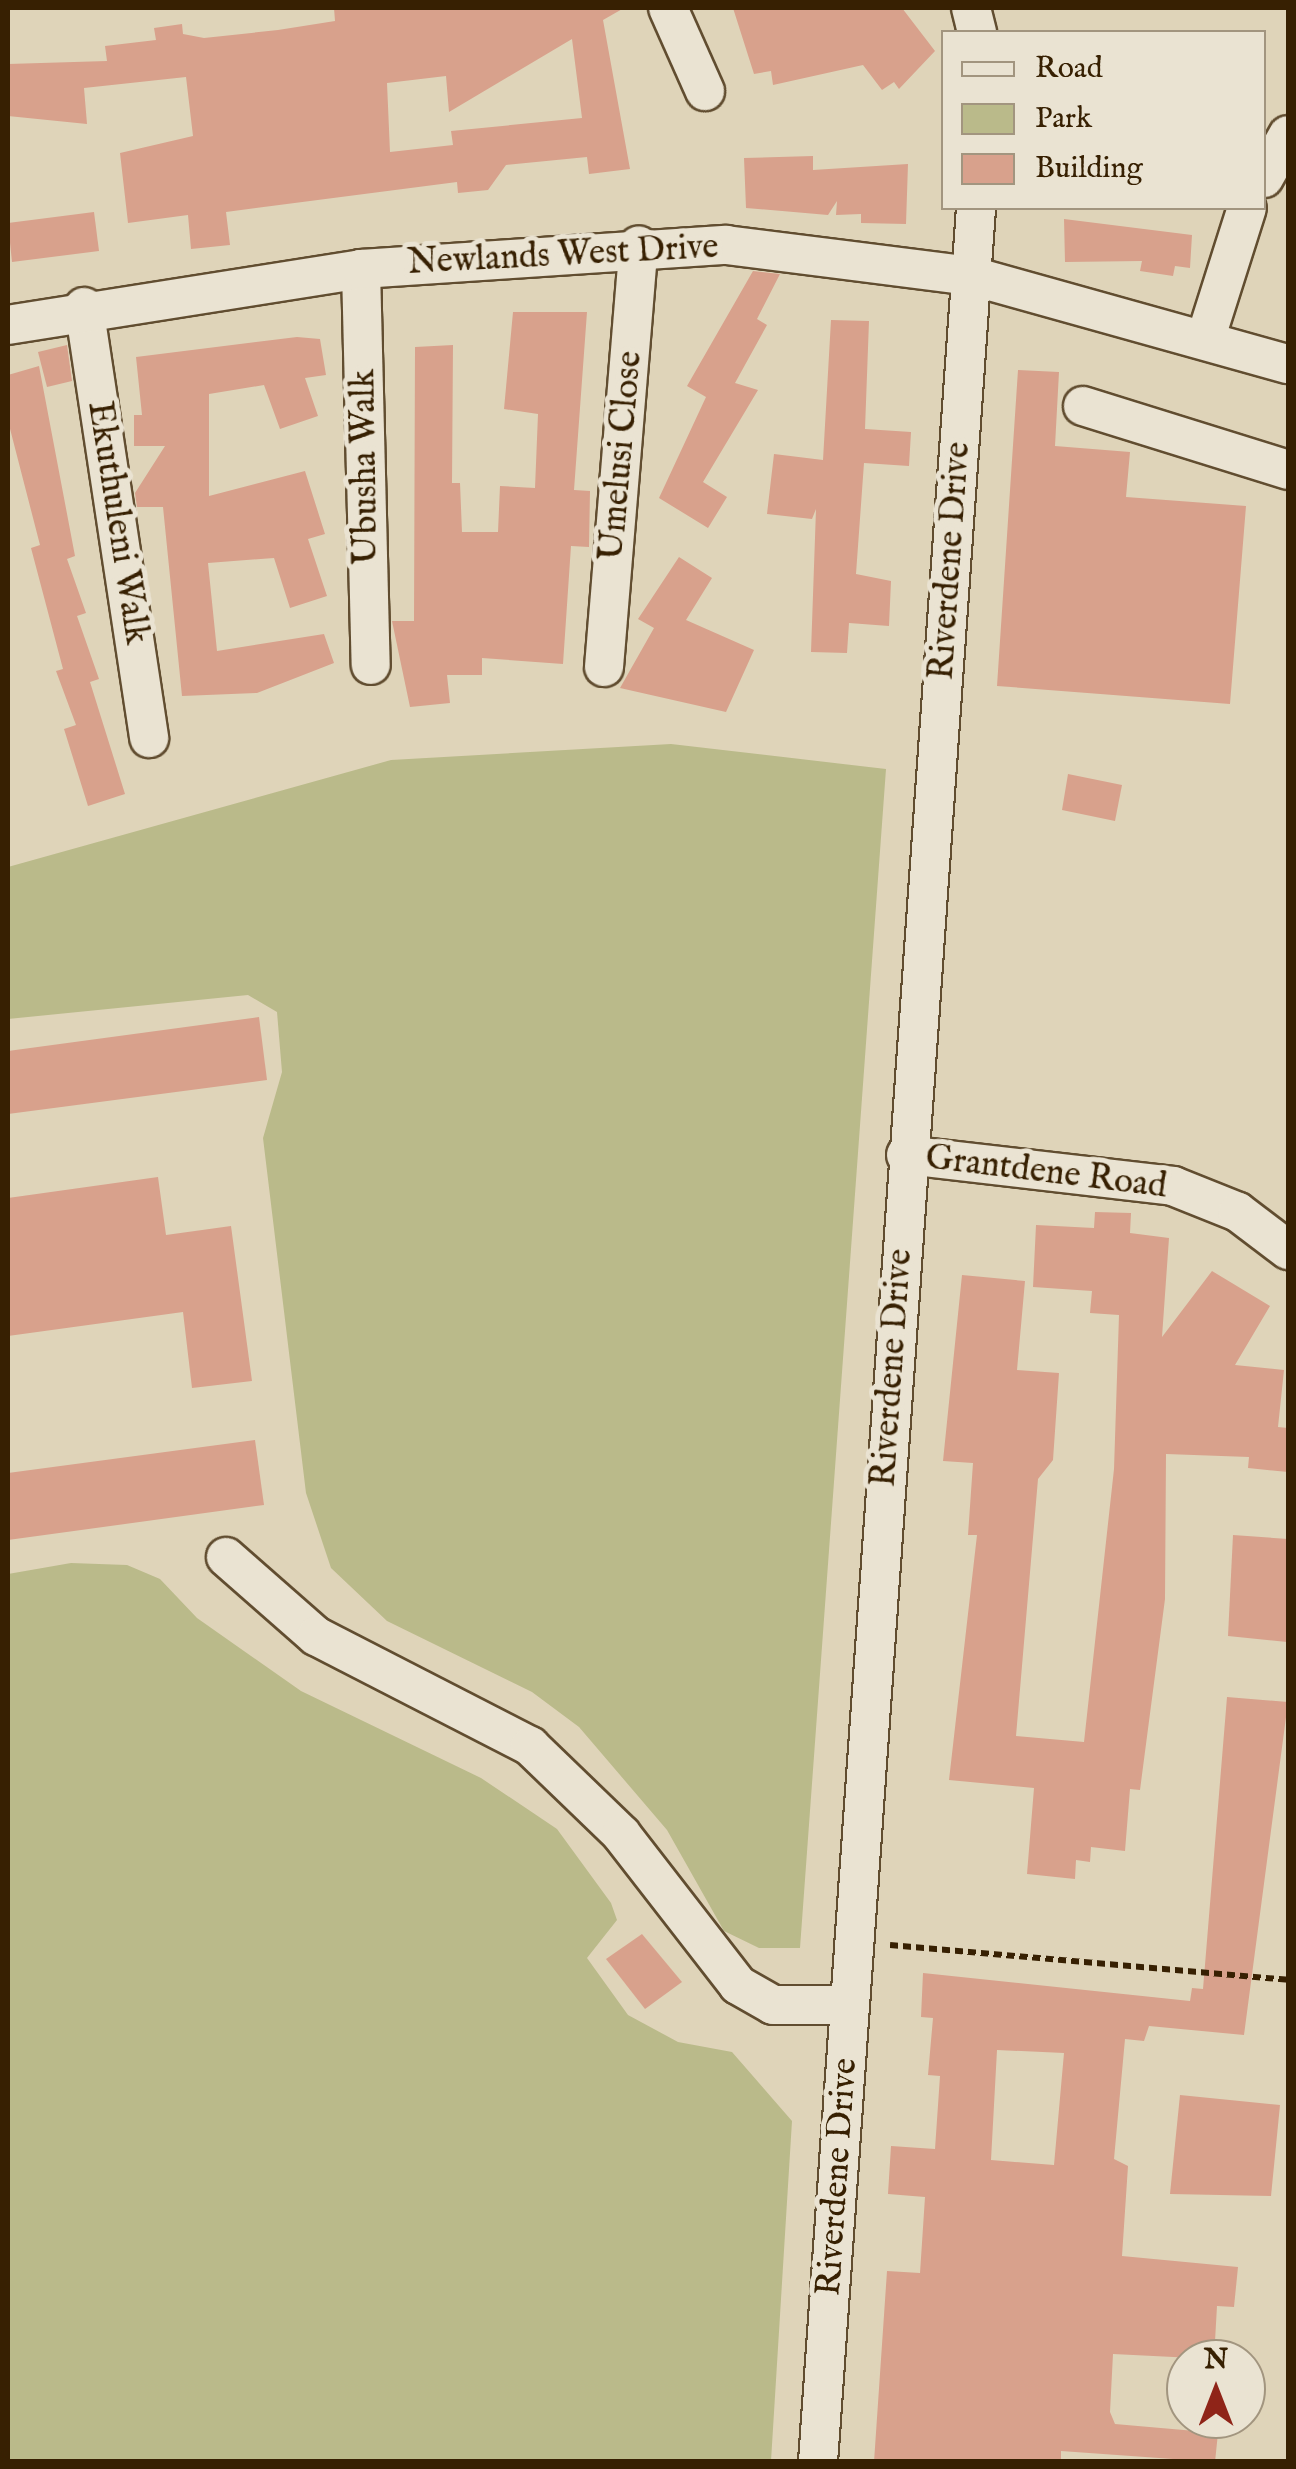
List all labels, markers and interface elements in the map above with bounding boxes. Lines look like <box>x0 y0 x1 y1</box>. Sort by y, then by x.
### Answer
legend <box>941 30 1266 210</box>
text: Road <box>1035 50 1103 88</box>
text: Park <box>1035 100 1092 138</box>
text: Building <box>1035 150 1143 188</box>
street label: Newlands West Drive <box>406 227 720 285</box>
street label: Umelusi Close <box>592 349 652 563</box>
street label: Ubusha Walk <box>343 369 389 565</box>
street label: Ekuthuleni Walk <box>77 398 157 648</box>
street label: Riverdene Drive <box>922 441 980 681</box>
street label: Grantdene Road <box>923 1137 1169 1209</box>
street label: Riverdene Drive <box>864 1248 922 1488</box>
street label: Riverdene Drive <box>809 2057 867 2297</box>
north arrow <box>1166 2339 1266 2439</box>
text: N <box>1204 2343 1228 2378</box>

